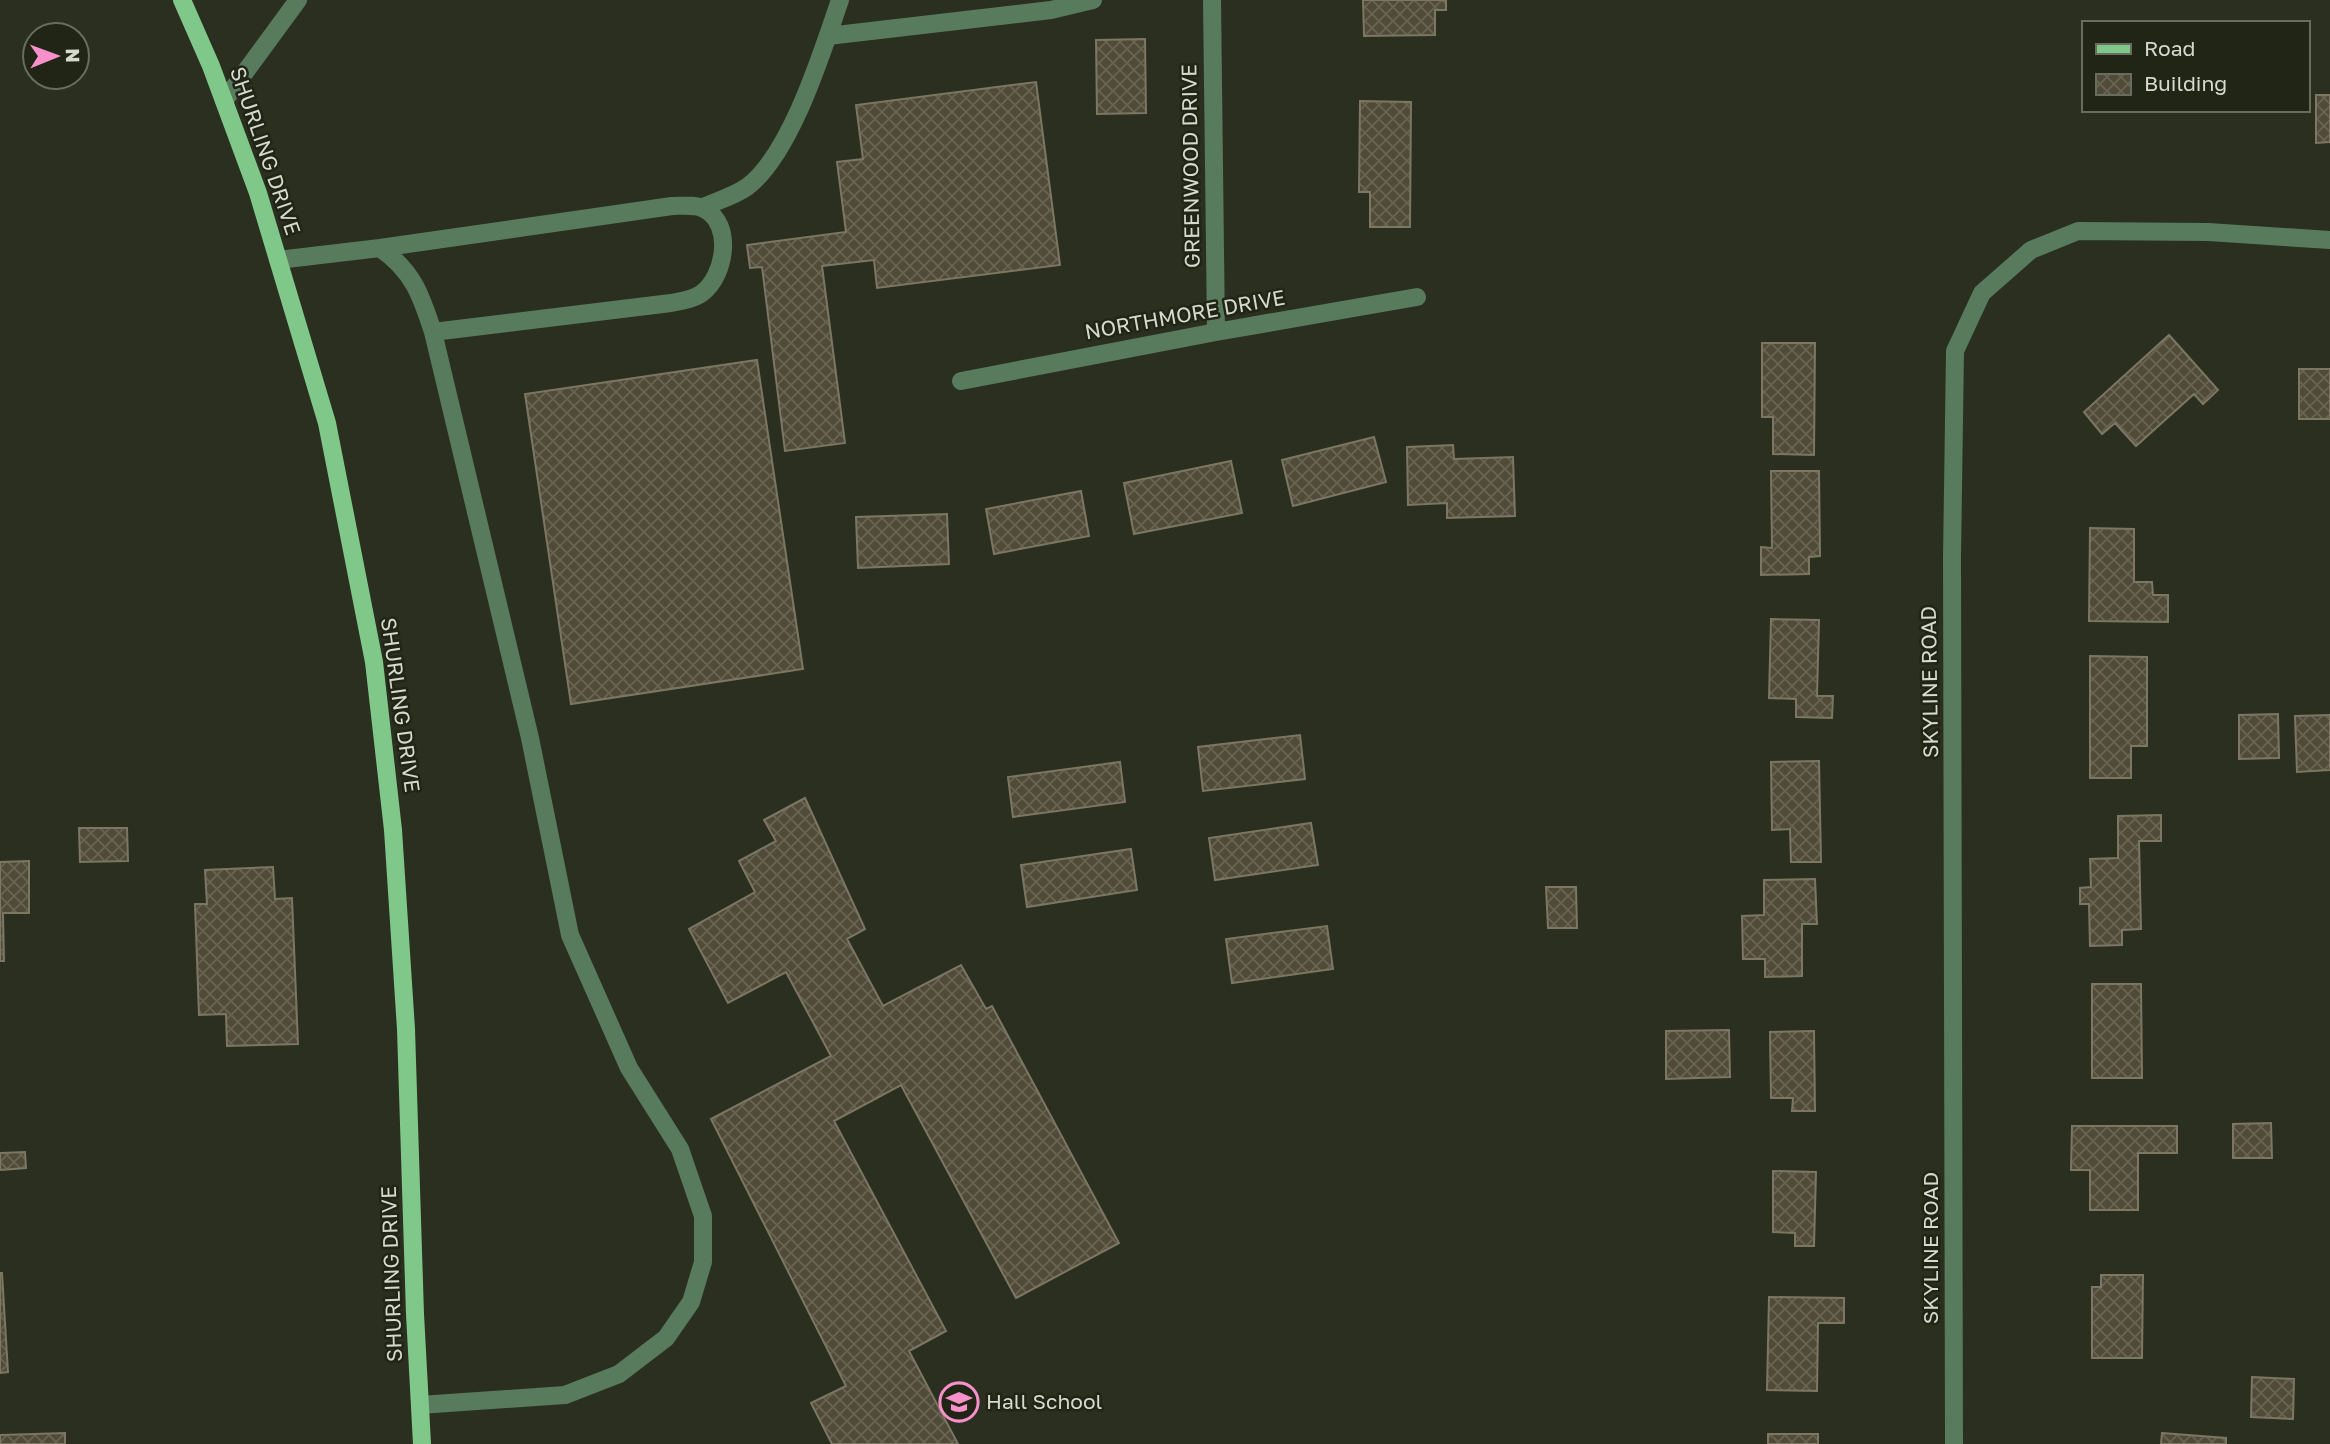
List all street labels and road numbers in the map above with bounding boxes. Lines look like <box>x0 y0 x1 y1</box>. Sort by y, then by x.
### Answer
street label: SHURLING DRIVE <box>225 63 307 238</box>
street label: GREENWOOD DRIVE <box>1175 64 1205 268</box>
street label: NORTHMORE DRIVE <box>1083 284 1287 344</box>
street label: SKYLINE ROAD <box>1915 606 1943 758</box>
street label: SHURLING DRIVE <box>376 616 426 794</box>
street label: SKYLINE ROAD <box>1917 1172 1943 1324</box>
street label: SHURLING DRIVE <box>375 1186 407 1362</box>

